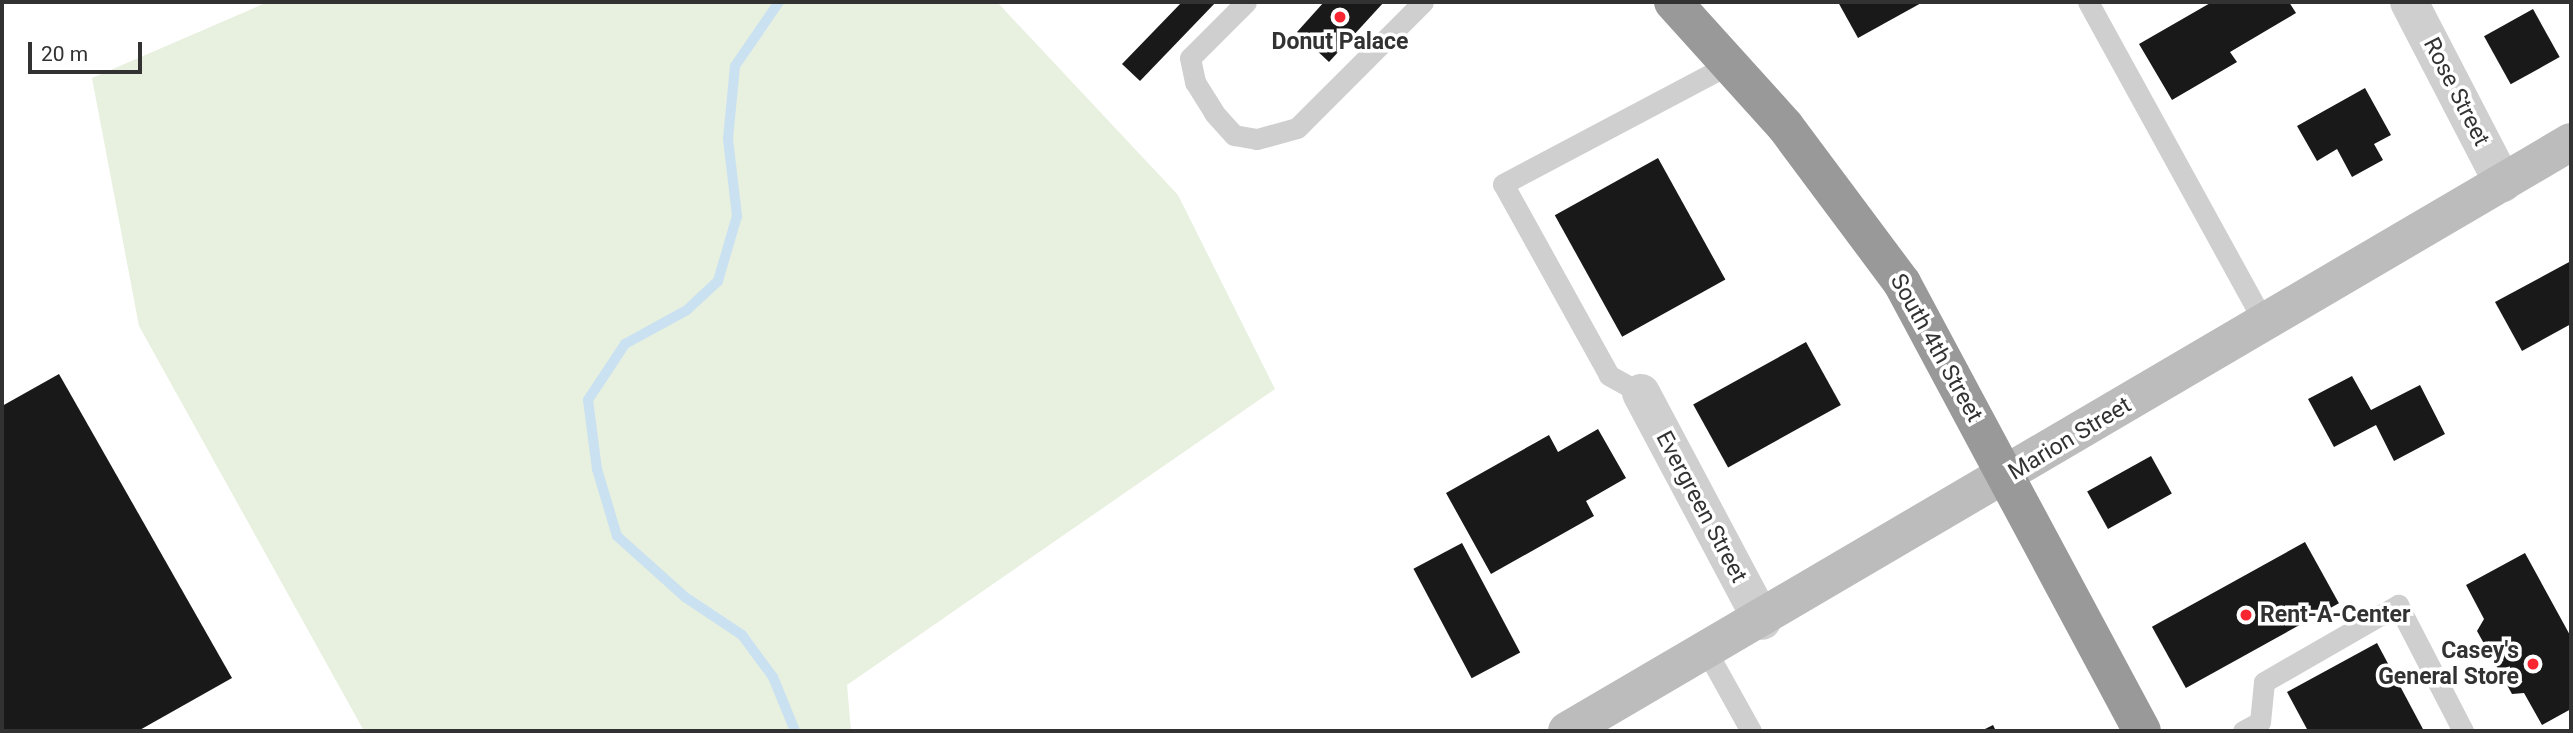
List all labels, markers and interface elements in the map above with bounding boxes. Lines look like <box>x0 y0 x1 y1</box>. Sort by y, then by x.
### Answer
marker: Donut Palace <box>1332 9 1348 25</box>
scale bar <box>32 28 145 72</box>
place label: Donut Palace <box>1271 28 1409 56</box>
street label: Rose Street <box>2417 33 2495 151</box>
text: 20 m <box>41 42 88 66</box>
street label: South 4th Street <box>1884 269 1988 427</box>
street label: Marion Street <box>2004 392 2136 486</box>
street label: Evergreen Street <box>1649 427 1753 587</box>
place label: Rent-A-Center <box>2260 601 2410 629</box>
marker: Rent-A-Center <box>2238 607 2254 623</box>
place label: Casey's General Store <box>2378 637 2519 691</box>
marker: Casey's General Store <box>2525 656 2541 672</box>

